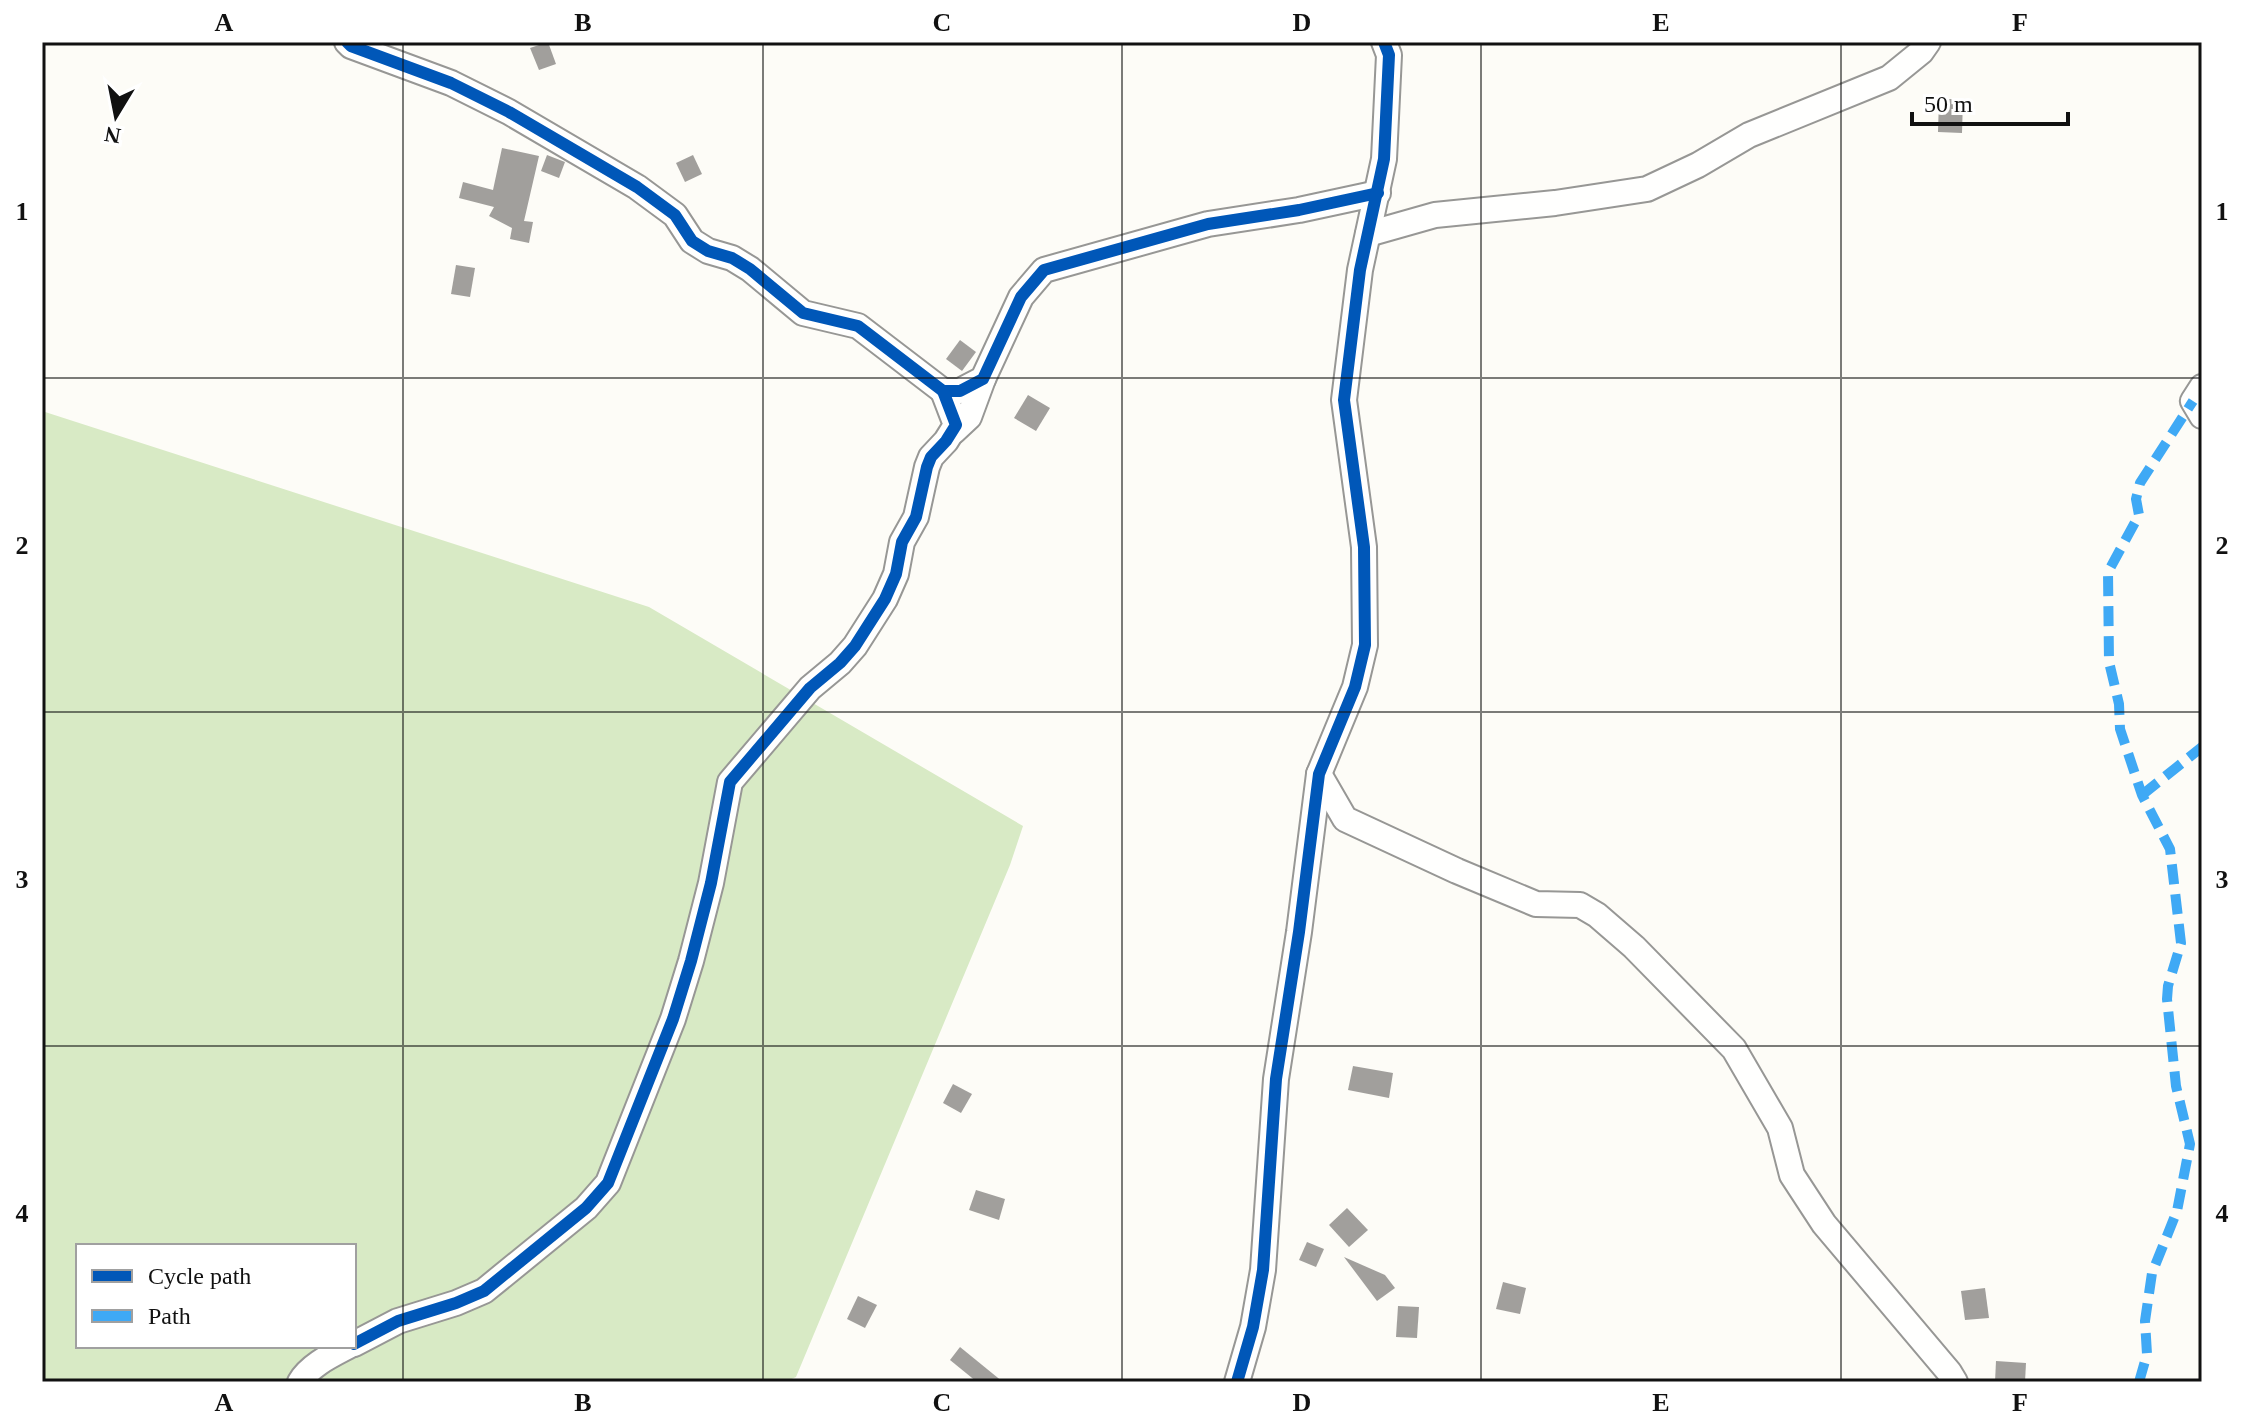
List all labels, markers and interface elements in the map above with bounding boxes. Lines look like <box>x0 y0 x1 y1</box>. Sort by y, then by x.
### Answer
text: A <box>215 8 234 37</box>
text: B <box>574 8 592 37</box>
text: C <box>933 8 951 37</box>
text: D <box>1293 8 1311 37</box>
text: E <box>1652 8 1670 37</box>
text: F <box>2012 8 2028 37</box>
north arrow <box>76 76 156 156</box>
scale bar <box>1912 76 2068 126</box>
text: 50 m <box>1924 91 1973 117</box>
text: N <box>103 121 123 149</box>
text: 1 <box>16 197 29 226</box>
text: 1 <box>2216 197 2229 226</box>
text: 2 <box>16 531 29 560</box>
text: 2 <box>2216 531 2229 560</box>
text: 3 <box>16 865 29 894</box>
text: 3 <box>2216 865 2229 894</box>
text: 4 <box>16 1199 29 1228</box>
text: 4 <box>2216 1199 2229 1228</box>
legend <box>76 1244 356 1348</box>
text: Cycle path <box>148 1263 251 1289</box>
text: Path <box>148 1303 191 1329</box>
text: A <box>215 1388 234 1417</box>
text: B <box>574 1388 592 1417</box>
text: C <box>933 1388 951 1417</box>
text: D <box>1293 1388 1311 1417</box>
text: E <box>1652 1388 1670 1417</box>
text: F <box>2012 1388 2028 1417</box>

